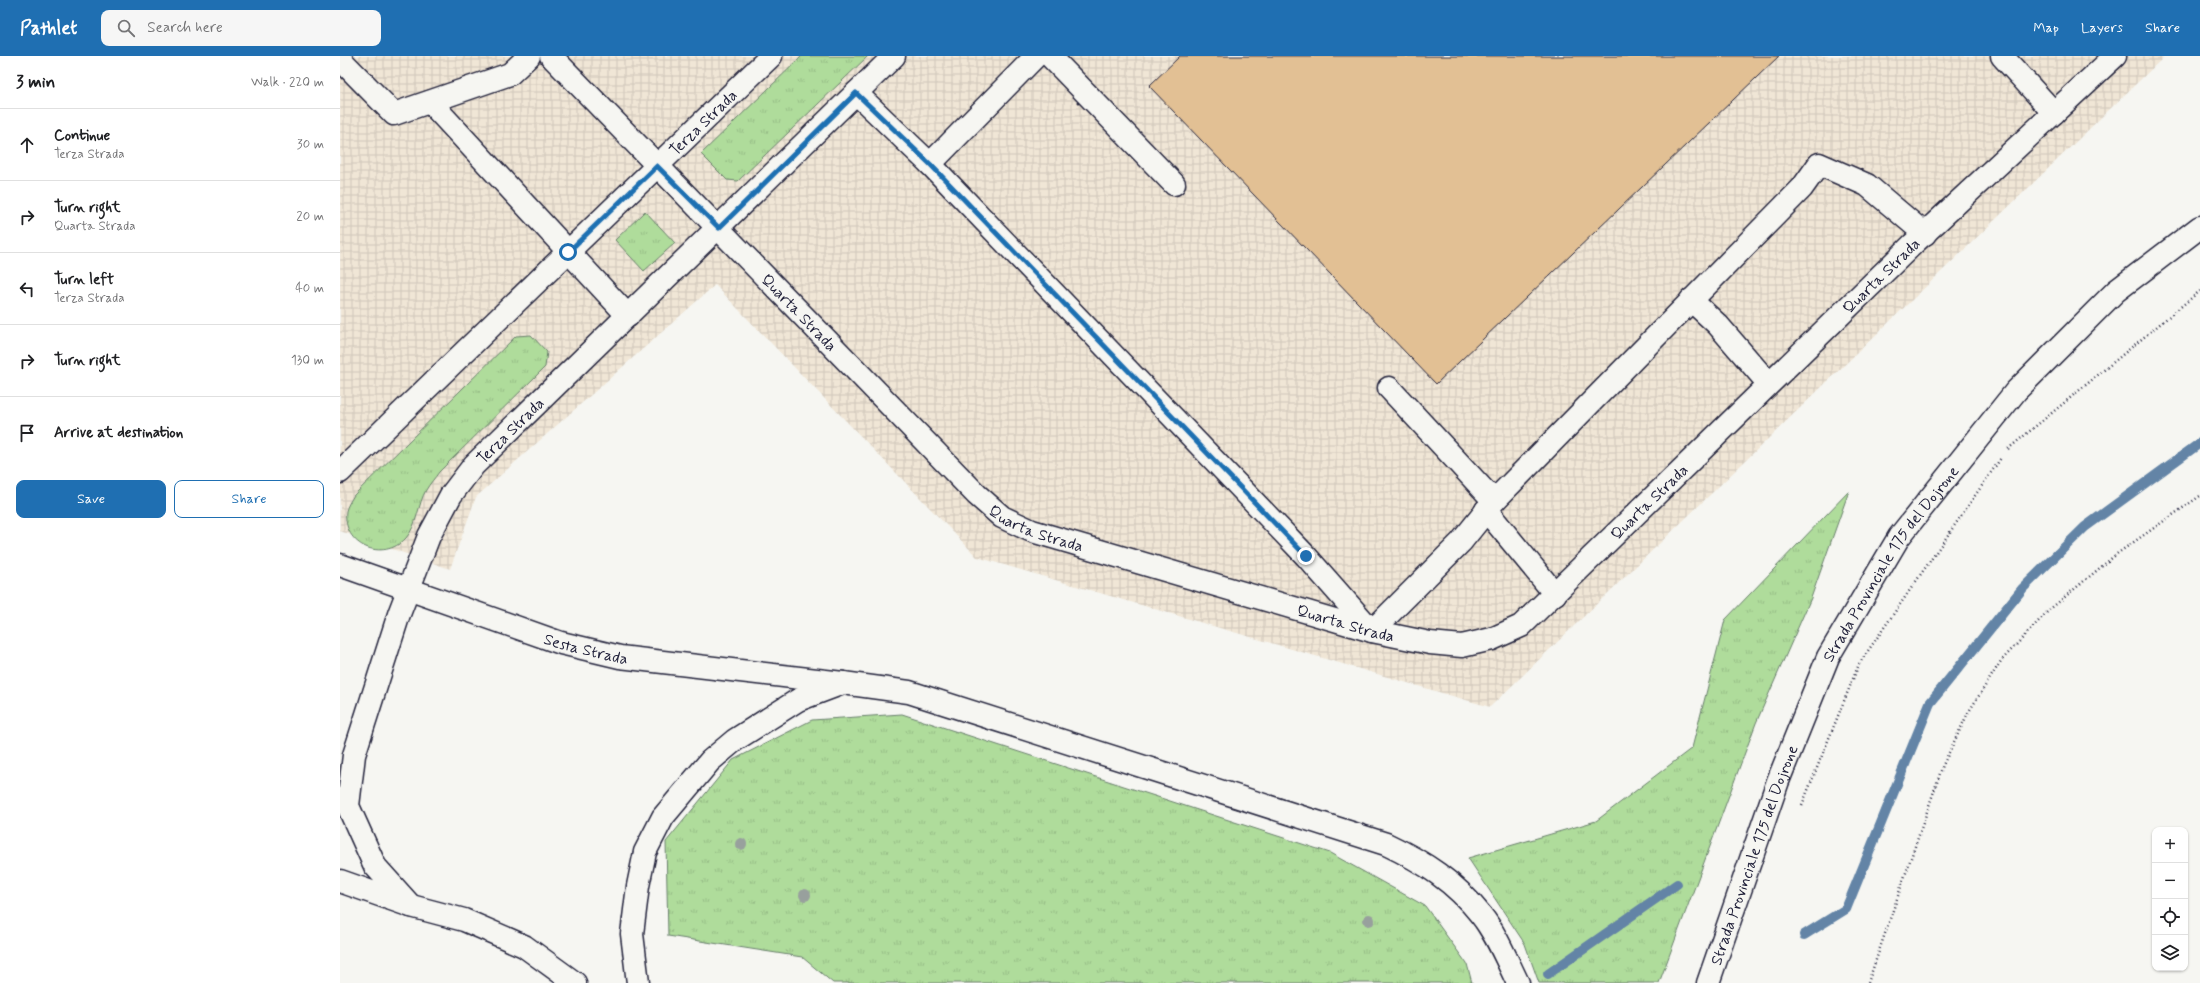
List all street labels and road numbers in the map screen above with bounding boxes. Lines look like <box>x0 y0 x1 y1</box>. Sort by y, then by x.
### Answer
street label: Terza Strada <box>665 85 742 161</box>
street label: Quarta Strada <box>1839 234 1925 319</box>
street label: Quarta Strada <box>756 270 841 357</box>
street label: Terza Strada <box>473 393 550 469</box>
street label: Quarta Strada <box>1607 460 1693 545</box>
street label: Strada Provinciale 175 del Dojrone <box>1818 462 1964 666</box>
street label: Quarta Strada <box>983 501 1086 558</box>
street label: Quarta Strada <box>1294 600 1396 647</box>
street label: Sesta Strada <box>541 629 629 670</box>
street label: Strada Provinciale 175 del Dojrone <box>1706 742 1803 968</box>

